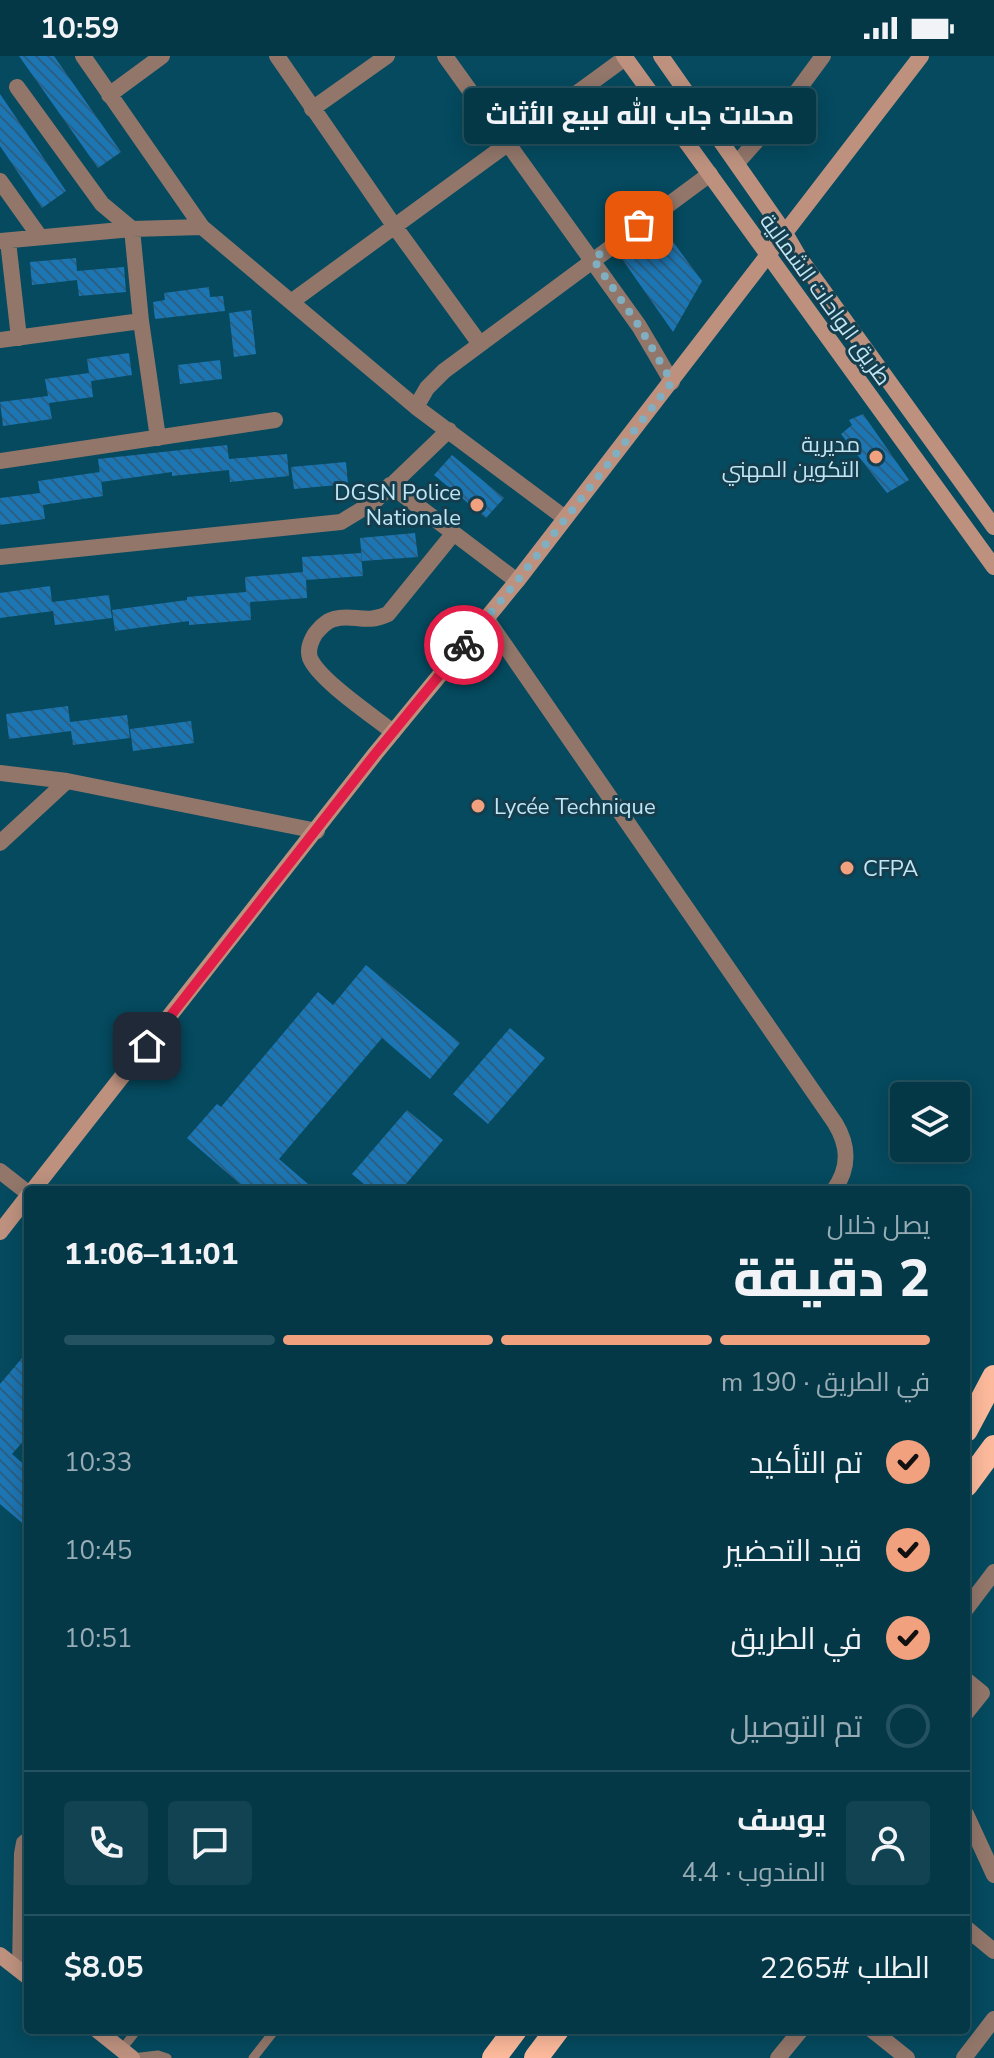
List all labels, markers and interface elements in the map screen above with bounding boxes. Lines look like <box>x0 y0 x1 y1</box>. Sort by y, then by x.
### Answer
text: 10:59 <box>40 8 119 49</box>
callout: محلات جاب الله لبيع الأثاث <box>463 89 815 145</box>
text: محلات جاب الله لبيع الأثاث <box>486 98 794 133</box>
pin <box>605 191 673 259</box>
icon: bag <box>617 203 661 247</box>
street label: طريق الواحات الشمالية <box>753 208 898 392</box>
place label: مديرية التكوين المهني <box>722 430 860 486</box>
marker: مديرية التكوين المهني <box>867 448 885 466</box>
place label: DGSN Police Nationale <box>334 478 461 533</box>
marker: DGSN Police Nationale <box>468 496 486 514</box>
courier <box>424 605 504 685</box>
icon: bike <box>442 623 486 667</box>
place label: Lycée Technique <box>494 792 656 822</box>
marker: Lycée Technique <box>469 797 487 815</box>
place label: CFPA <box>863 854 918 884</box>
marker: CFPA <box>838 859 856 877</box>
pin <box>113 1012 181 1080</box>
icon: home <box>125 1024 169 1068</box>
map controls <box>890 1082 970 1162</box>
button: layers <box>890 1082 970 1162</box>
text: يصل خلال <box>827 1208 930 1243</box>
text: 11:01–11:06 <box>64 1234 239 1275</box>
text: 2 دقيقة <box>733 1243 930 1314</box>
text: في الطريق · 190 m <box>721 1365 930 1400</box>
icon: check <box>886 1440 930 1484</box>
text: تم التأكيد <box>749 1443 862 1484</box>
text: 10:33 <box>64 1445 132 1480</box>
icon: check <box>886 1528 930 1572</box>
text: قيد التحضير <box>725 1531 862 1572</box>
text: 10:45 <box>64 1533 132 1568</box>
icon: check <box>886 1616 930 1660</box>
text: في الطريق <box>730 1619 862 1660</box>
text: 10:51 <box>64 1621 132 1656</box>
text: تم التوصيل <box>730 1707 862 1748</box>
text: يوسف <box>737 1800 826 1841</box>
button: phone <box>64 1801 148 1885</box>
button: chat <box>168 1801 252 1885</box>
button: person <box>846 1801 930 1885</box>
text: المندوب · 4.4 <box>682 1855 826 1890</box>
text: $8.05 <box>64 1947 143 1988</box>
text: الطلب #2265 <box>760 1948 930 1989</box>

